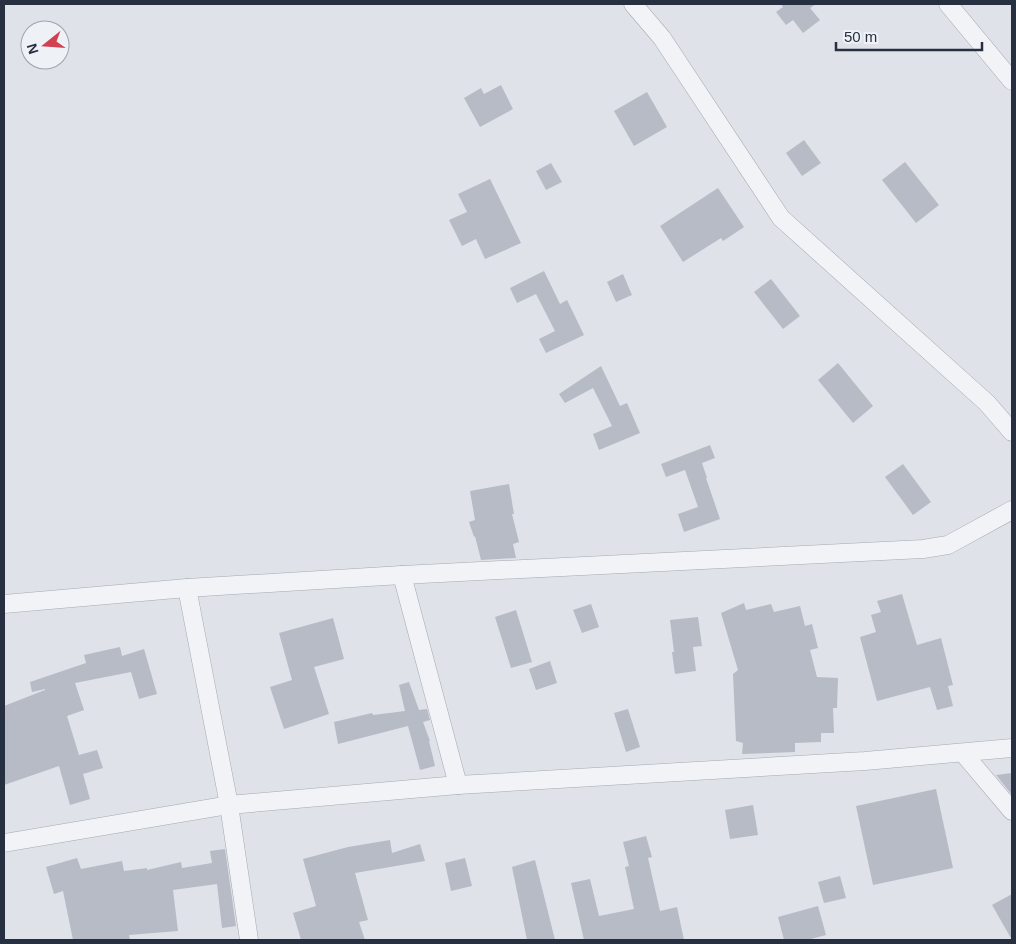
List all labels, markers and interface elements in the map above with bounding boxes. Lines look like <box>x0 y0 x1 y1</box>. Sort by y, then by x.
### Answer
north arrow <box>20 20 70 70</box>
scale bar <box>836 20 982 52</box>
text: 50 m <box>844 28 877 45</box>
text: N <box>23 42 42 56</box>

